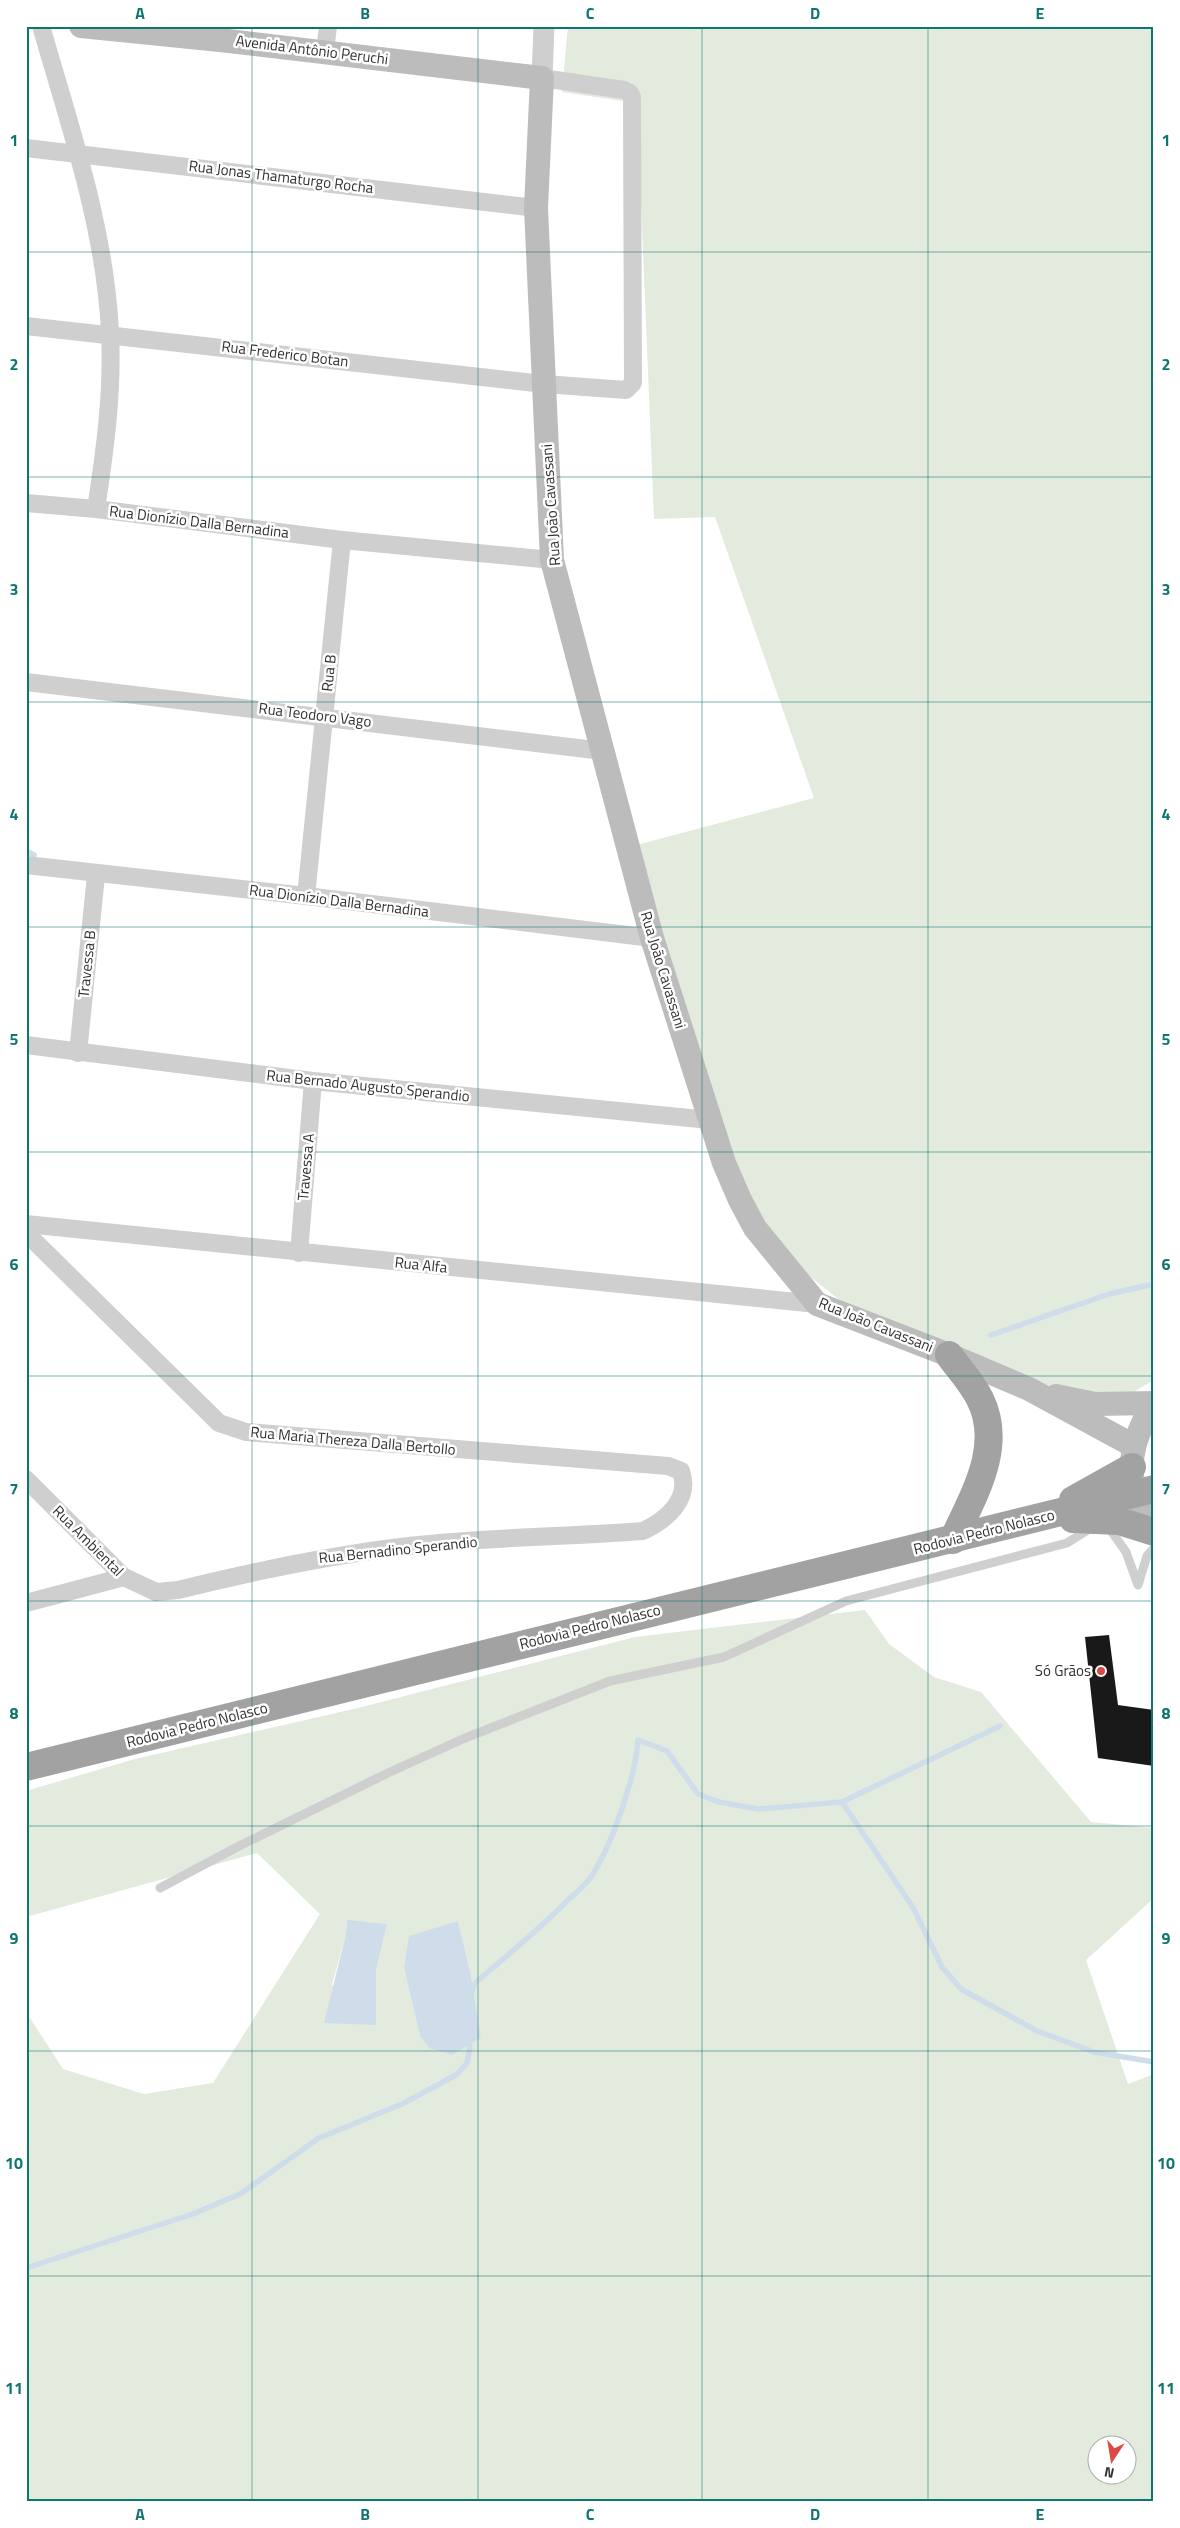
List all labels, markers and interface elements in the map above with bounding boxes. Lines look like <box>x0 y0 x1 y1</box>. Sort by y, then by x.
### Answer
text: A <box>135 1 145 25</box>
text: B <box>360 1 370 25</box>
text: C <box>586 1 595 25</box>
text: D <box>810 1 820 25</box>
text: E <box>1036 1 1045 25</box>
street label: Avenida Antônio Peruchi <box>234 29 390 70</box>
text: 1 <box>10 128 18 152</box>
text: 1 <box>1162 128 1170 152</box>
street label: Rua Jonas Thamaturgo Rocha <box>187 154 375 199</box>
street label: Rua Frederico Botan <box>220 334 350 373</box>
text: 2 <box>10 352 18 376</box>
text: 2 <box>1162 352 1170 376</box>
street label: Rua João Cavassani <box>535 443 566 567</box>
street label: Rua Dionízio Dalla Bernadina <box>108 499 291 544</box>
text: 3 <box>10 577 18 601</box>
text: 3 <box>1162 577 1170 601</box>
street label: Rua B <box>315 653 342 693</box>
street label: Rua Teodoro Vago <box>257 696 373 733</box>
text: 4 <box>10 802 19 826</box>
text: 4 <box>1162 802 1171 826</box>
street label: Rua Dionízio Dalla Bernadina <box>248 878 431 923</box>
street label: Rua João Cavassani <box>635 908 692 1032</box>
street label: Travessa B <box>72 929 101 999</box>
text: 5 <box>10 1027 19 1051</box>
text: 5 <box>1162 1027 1171 1051</box>
street label: Rua Bernado Augusto Sperandio <box>265 1063 471 1108</box>
street label: Travessa A <box>291 1132 320 1202</box>
street label: Rua Alfa <box>394 1250 449 1279</box>
text: 6 <box>10 1252 19 1276</box>
text: 6 <box>1162 1252 1171 1276</box>
street label: Rua João Cavassani <box>815 1291 937 1358</box>
street label: Rua Maria Thereza Dalla Bertollo <box>249 1420 457 1461</box>
text: 7 <box>10 1477 18 1501</box>
text: 7 <box>1162 1477 1170 1501</box>
street label: Rua Ambiental <box>48 1500 129 1581</box>
street label: Rodovia Pedro Nolasco <box>911 1503 1057 1560</box>
street label: Rua Bernadino Sperandio <box>317 1530 479 1569</box>
street label: Rodovia Pedro Nolasco <box>517 1598 663 1655</box>
place label: Só Grãos <box>1035 1659 1091 1682</box>
marker: Só Grãos <box>1095 1665 1107 1677</box>
street label: Rodovia Pedro Nolasco <box>124 1696 270 1753</box>
text: 8 <box>10 1701 19 1725</box>
text: 8 <box>1162 1701 1171 1725</box>
text: 9 <box>10 1926 19 1950</box>
text: 9 <box>1162 1926 1171 1950</box>
text: 10 <box>5 2151 23 2175</box>
text: 10 <box>1157 2151 1175 2175</box>
text: 11 <box>5 2376 23 2400</box>
text: 11 <box>1157 2376 1175 2400</box>
north arrow <box>1088 2436 1138 2486</box>
text: N <box>1102 2462 1116 2484</box>
text: A <box>135 2502 145 2526</box>
text: B <box>360 2502 370 2526</box>
text: C <box>586 2502 595 2526</box>
text: D <box>810 2502 820 2526</box>
text: E <box>1036 2502 1045 2526</box>

